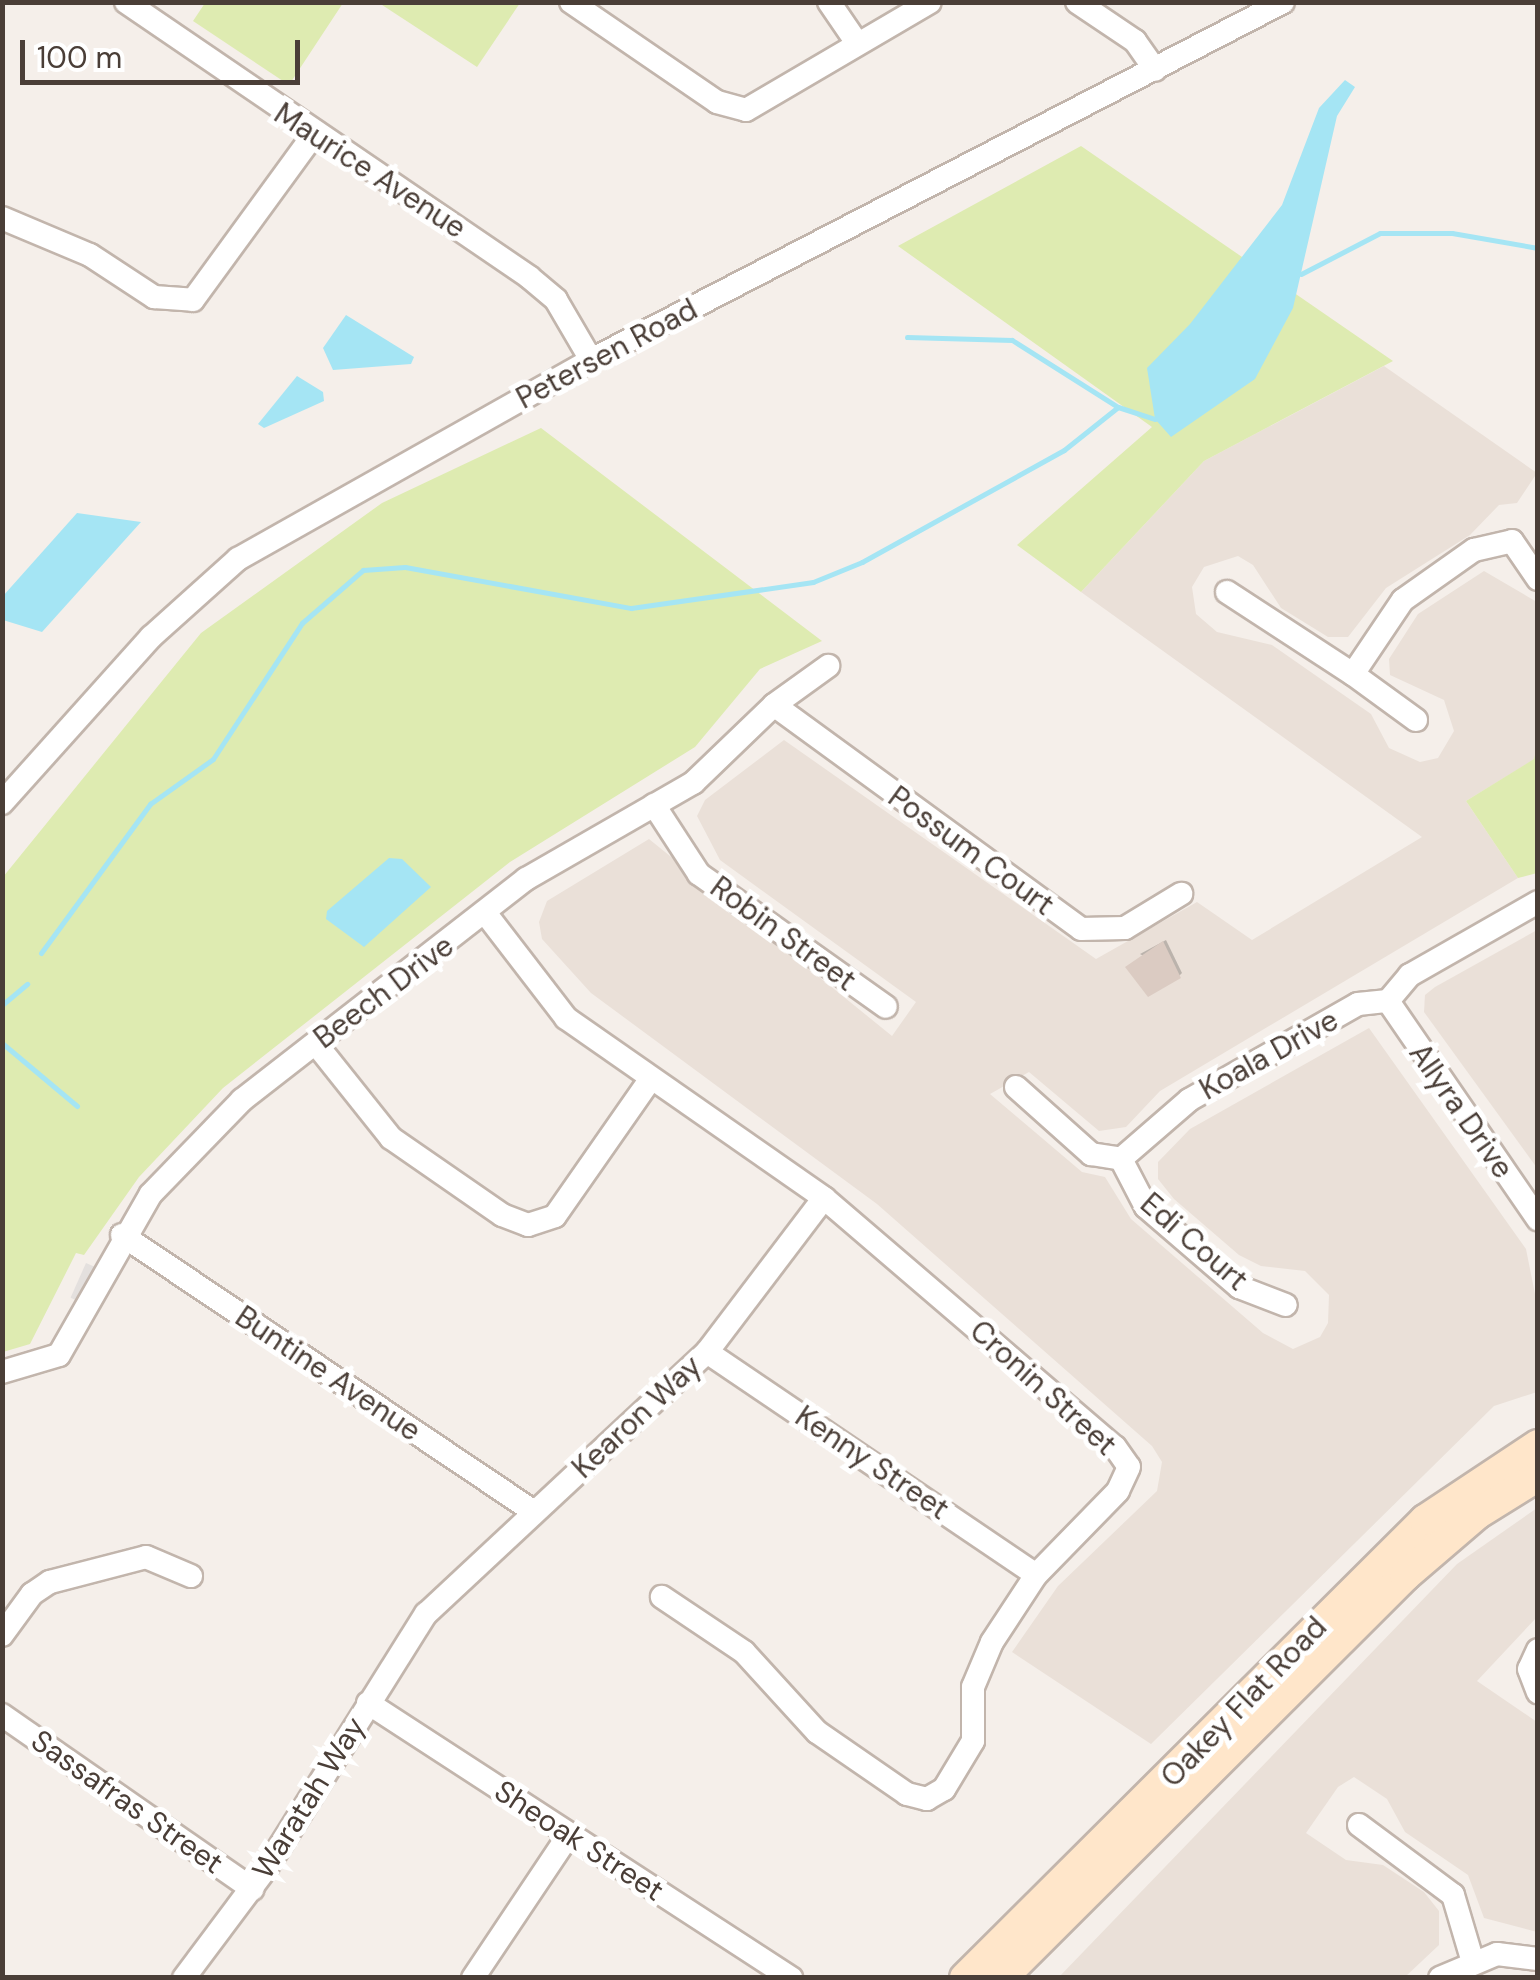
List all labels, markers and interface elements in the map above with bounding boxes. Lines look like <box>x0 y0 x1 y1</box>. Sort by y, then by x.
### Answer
scale bar <box>25 20 305 82</box>
text: 100 m <box>37 38 122 77</box>
street label: Maurice Avenue <box>267 96 473 246</box>
street label: Petersen Road <box>510 291 704 417</box>
street label: Possum Court <box>881 779 1061 923</box>
street label: Robin Street <box>703 869 863 999</box>
street label: Beech Drive <box>307 928 461 1056</box>
street label: Koala Drive <box>1194 1002 1344 1108</box>
street label: Allyra Drive <box>1401 1037 1521 1185</box>
street label: Edi Court <box>1133 1186 1255 1298</box>
street label: Buntine Avenue <box>229 1299 427 1449</box>
street label: Cronin Street <box>962 1313 1124 1463</box>
street label: Kearon Way <box>565 1348 709 1486</box>
street label: Kenny Street <box>788 1399 956 1527</box>
street label: Oakey Flat Road <box>1154 1609 1334 1795</box>
street label: Waratah Way <box>245 1710 373 1886</box>
street label: Sassafras Street <box>24 1722 230 1882</box>
street label: Sheoak Street <box>488 1773 670 1909</box>

